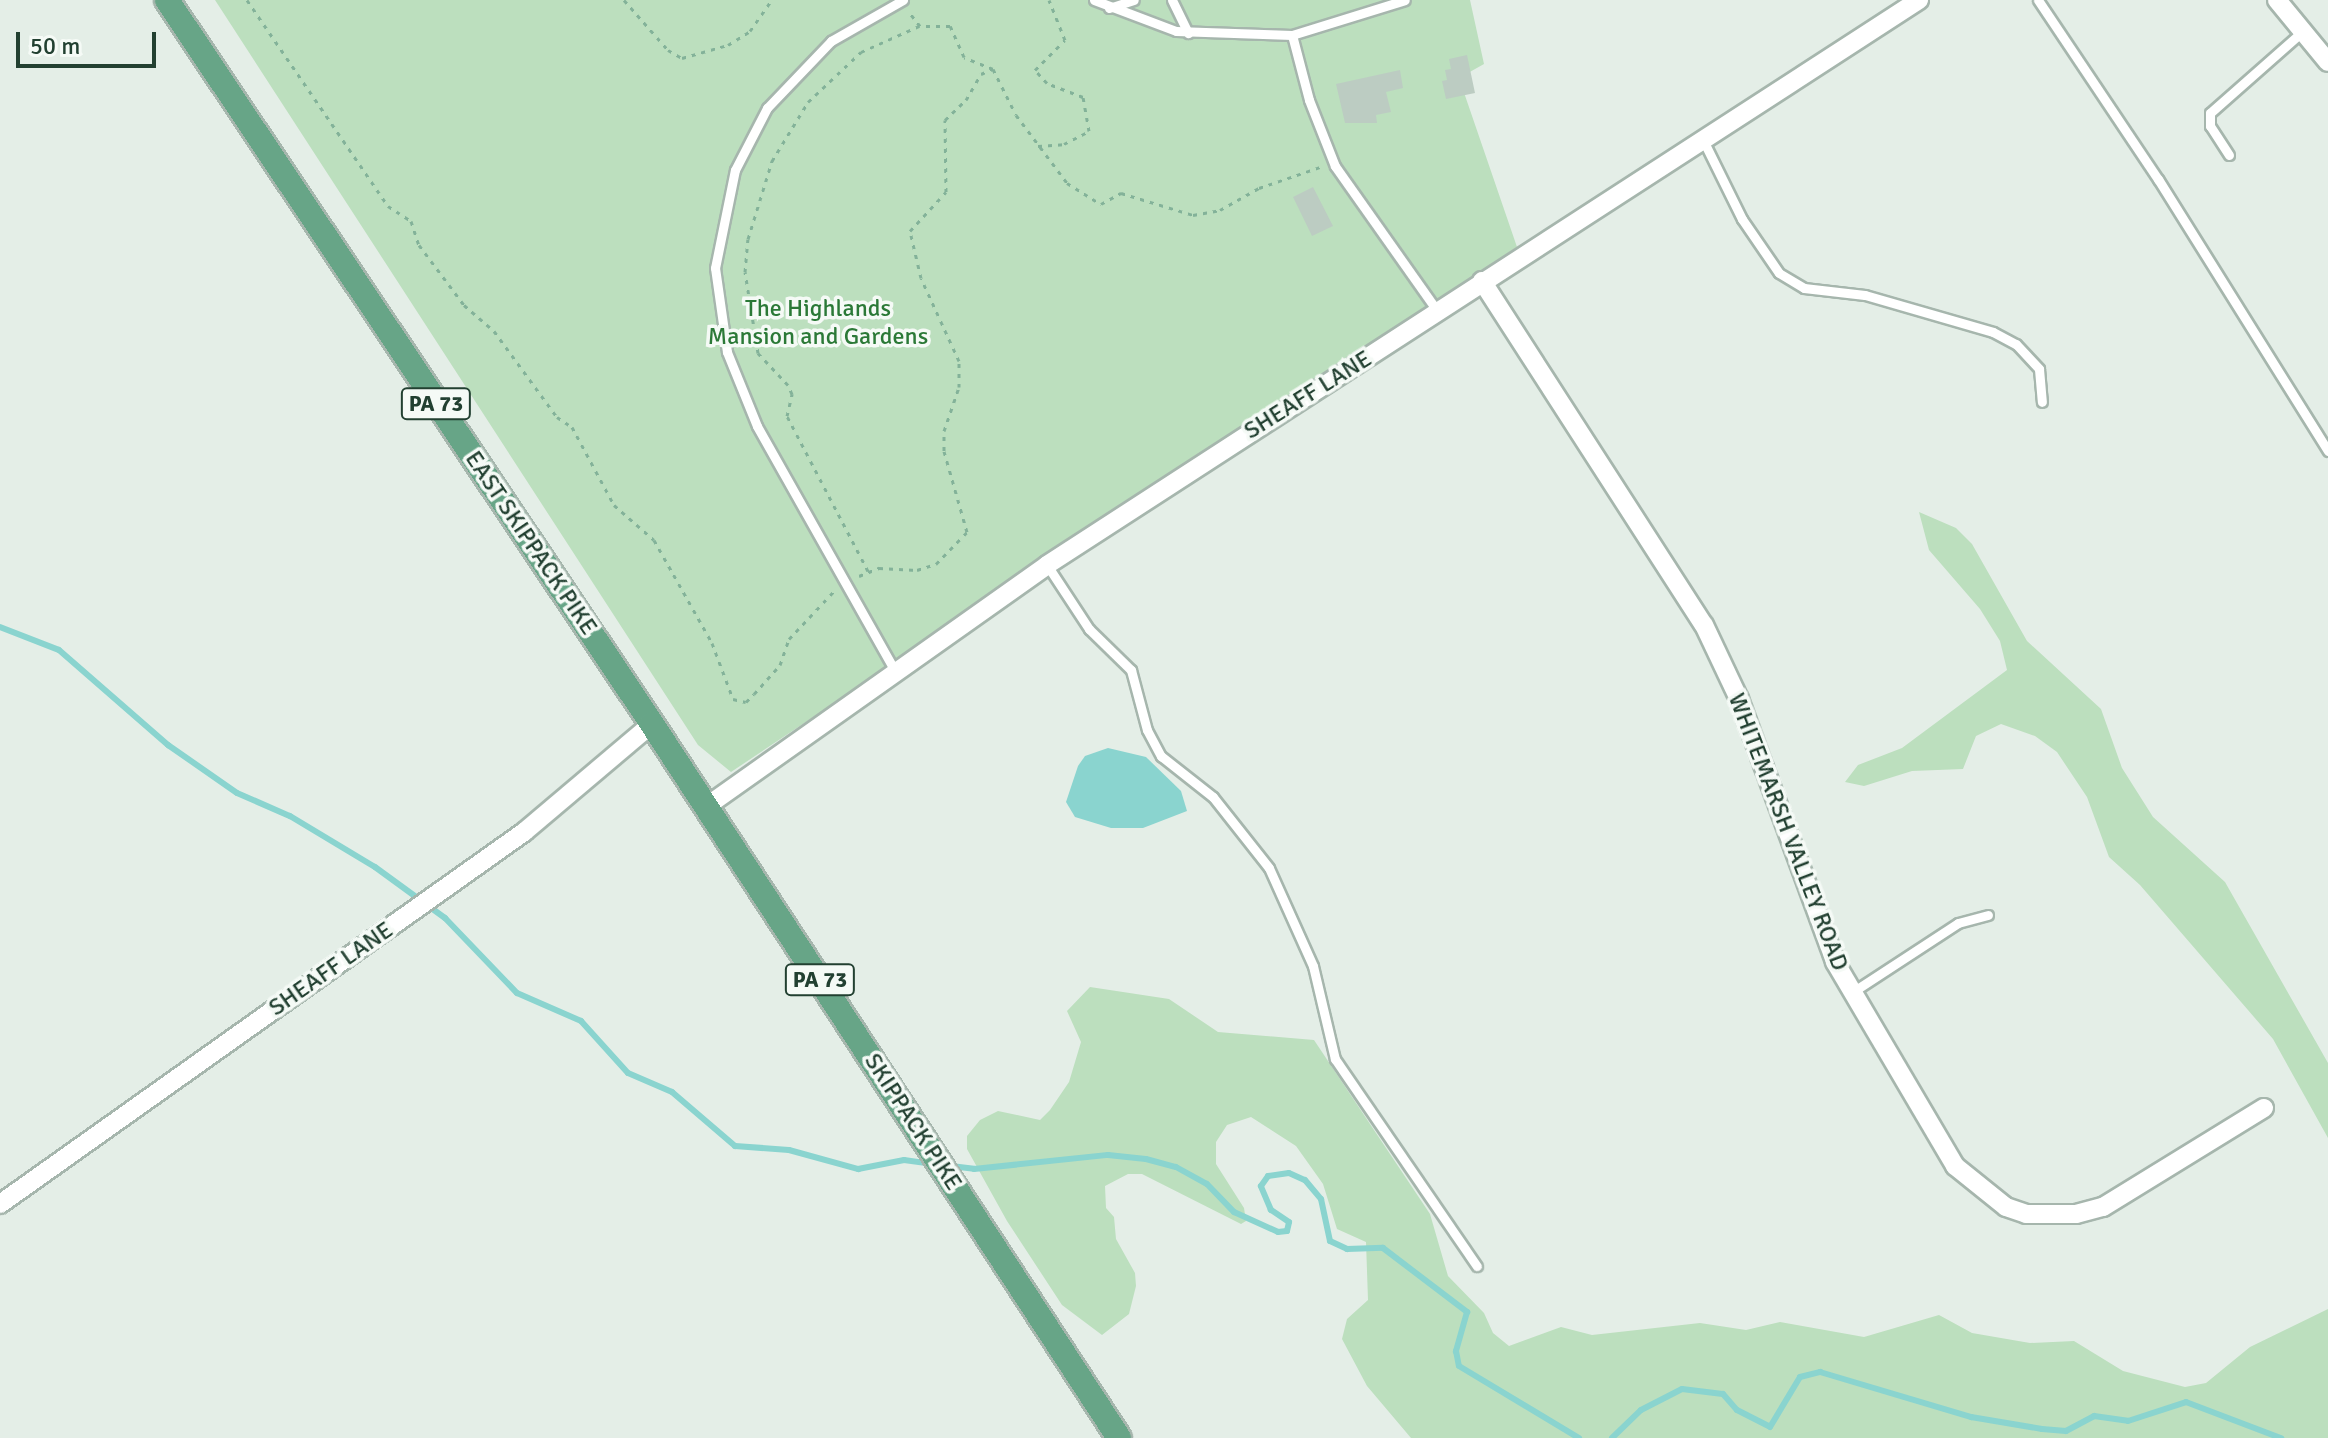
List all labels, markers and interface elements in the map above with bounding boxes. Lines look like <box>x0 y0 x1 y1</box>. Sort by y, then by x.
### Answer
scale bar <box>20 16 160 66</box>
text: 50 m <box>30 31 80 61</box>
park label: The Highlands Mansion and Gardens <box>708 295 928 351</box>
street label: SHEAFF LANE <box>1239 344 1377 446</box>
road number: PA 73 <box>400 386 472 422</box>
street label: EAST SKIPPACK PIKE <box>459 446 603 640</box>
street label: WHITEMARSH VALLEY ROAD <box>1722 689 1854 975</box>
street label: SHEAFF LANE <box>263 916 399 1022</box>
road number: PA 73 <box>784 962 856 998</box>
street label: SKIPPACK PIKE <box>858 1048 968 1196</box>

